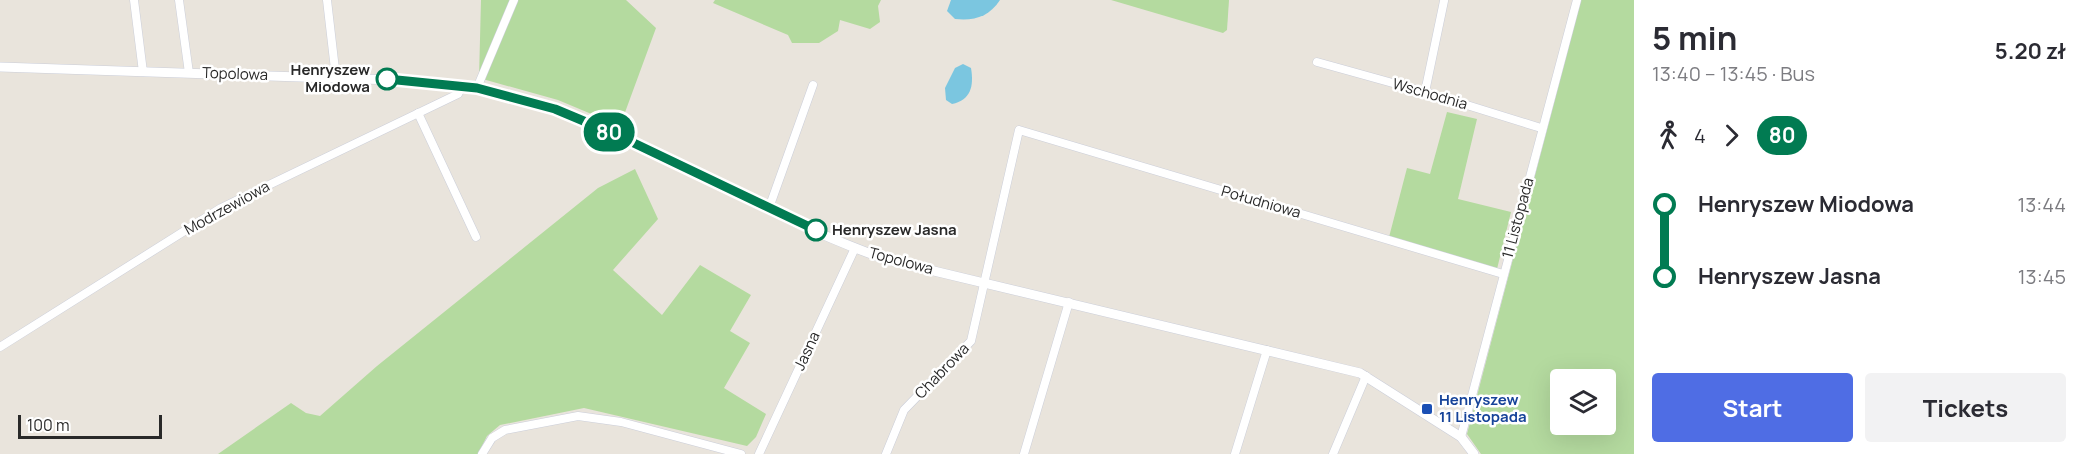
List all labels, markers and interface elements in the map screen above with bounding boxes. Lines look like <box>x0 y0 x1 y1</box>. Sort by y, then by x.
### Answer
text: 5 min <box>1652 15 1738 60</box>
text: 5.20 zł <box>1995 36 2066 66</box>
place label: Henryszew Miodowa <box>291 59 370 97</box>
text: 13:40 – 13:45 · Bus <box>1652 60 1815 87</box>
street label: Topolowa <box>202 62 268 85</box>
marker: Henryszew Miodowa <box>376 68 398 90</box>
street label: Wschodnia <box>1390 73 1470 114</box>
line badge: 80 <box>582 112 636 152</box>
text: 80 <box>596 118 622 146</box>
icon: walk <box>1652 119 1685 152</box>
icon: forward <box>1715 119 1748 152</box>
text: 80 <box>1769 121 1795 149</box>
text: 4 <box>1694 122 1706 149</box>
street label: Modrzewiowa <box>180 175 273 240</box>
street label: 11 Listopada <box>1497 175 1538 261</box>
street label: Południowa <box>1219 180 1303 223</box>
text: Henryszew Miodowa <box>1698 189 1914 219</box>
text: 13:44 <box>2017 191 2066 218</box>
marker: Henryszew Jasna <box>805 219 827 241</box>
place label: Henryszew Jasna <box>832 219 957 240</box>
street label: Topolowa <box>867 242 936 279</box>
text: Henryszew Jasna <box>1698 261 1881 291</box>
text: 13:45 <box>2018 263 2066 290</box>
street label: Jasna <box>788 328 825 374</box>
street label: Chabrowa <box>910 338 974 403</box>
map controls <box>1550 369 1616 435</box>
button: layers <box>1550 369 1616 435</box>
button: Start <box>1652 373 1853 442</box>
button: Tickets <box>1865 373 2066 442</box>
place label: Henryszew 11 Listopada <box>1439 389 1527 427</box>
marker: Henryszew 11 Listopada <box>1420 402 1434 416</box>
scale bar <box>18 412 162 440</box>
text: 100 m <box>27 414 70 436</box>

